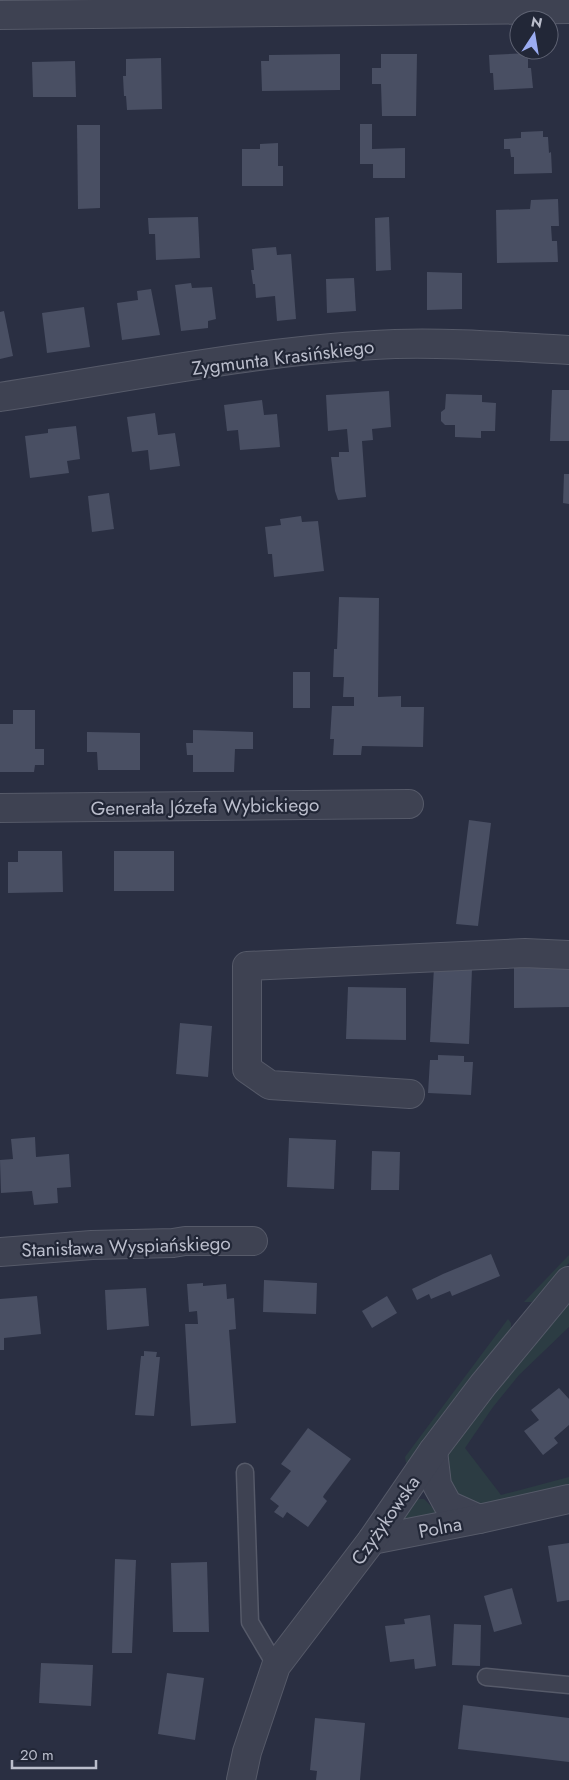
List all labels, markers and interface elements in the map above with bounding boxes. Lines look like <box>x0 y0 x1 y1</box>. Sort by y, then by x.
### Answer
north arrow <box>509 10 559 60</box>
text: N <box>529 11 544 33</box>
street label: Zygmunta Krasińskiego <box>190 333 376 382</box>
street label: Generała Józefa Wybickiego <box>90 791 320 822</box>
street label: Stanisława Wyspiańskiego <box>21 1229 231 1264</box>
street label: Czyżykowska <box>345 1470 426 1571</box>
street label: Polna <box>416 1510 464 1545</box>
scale bar <box>12 1738 96 1770</box>
text: 20 m <box>20 1744 54 1766</box>

